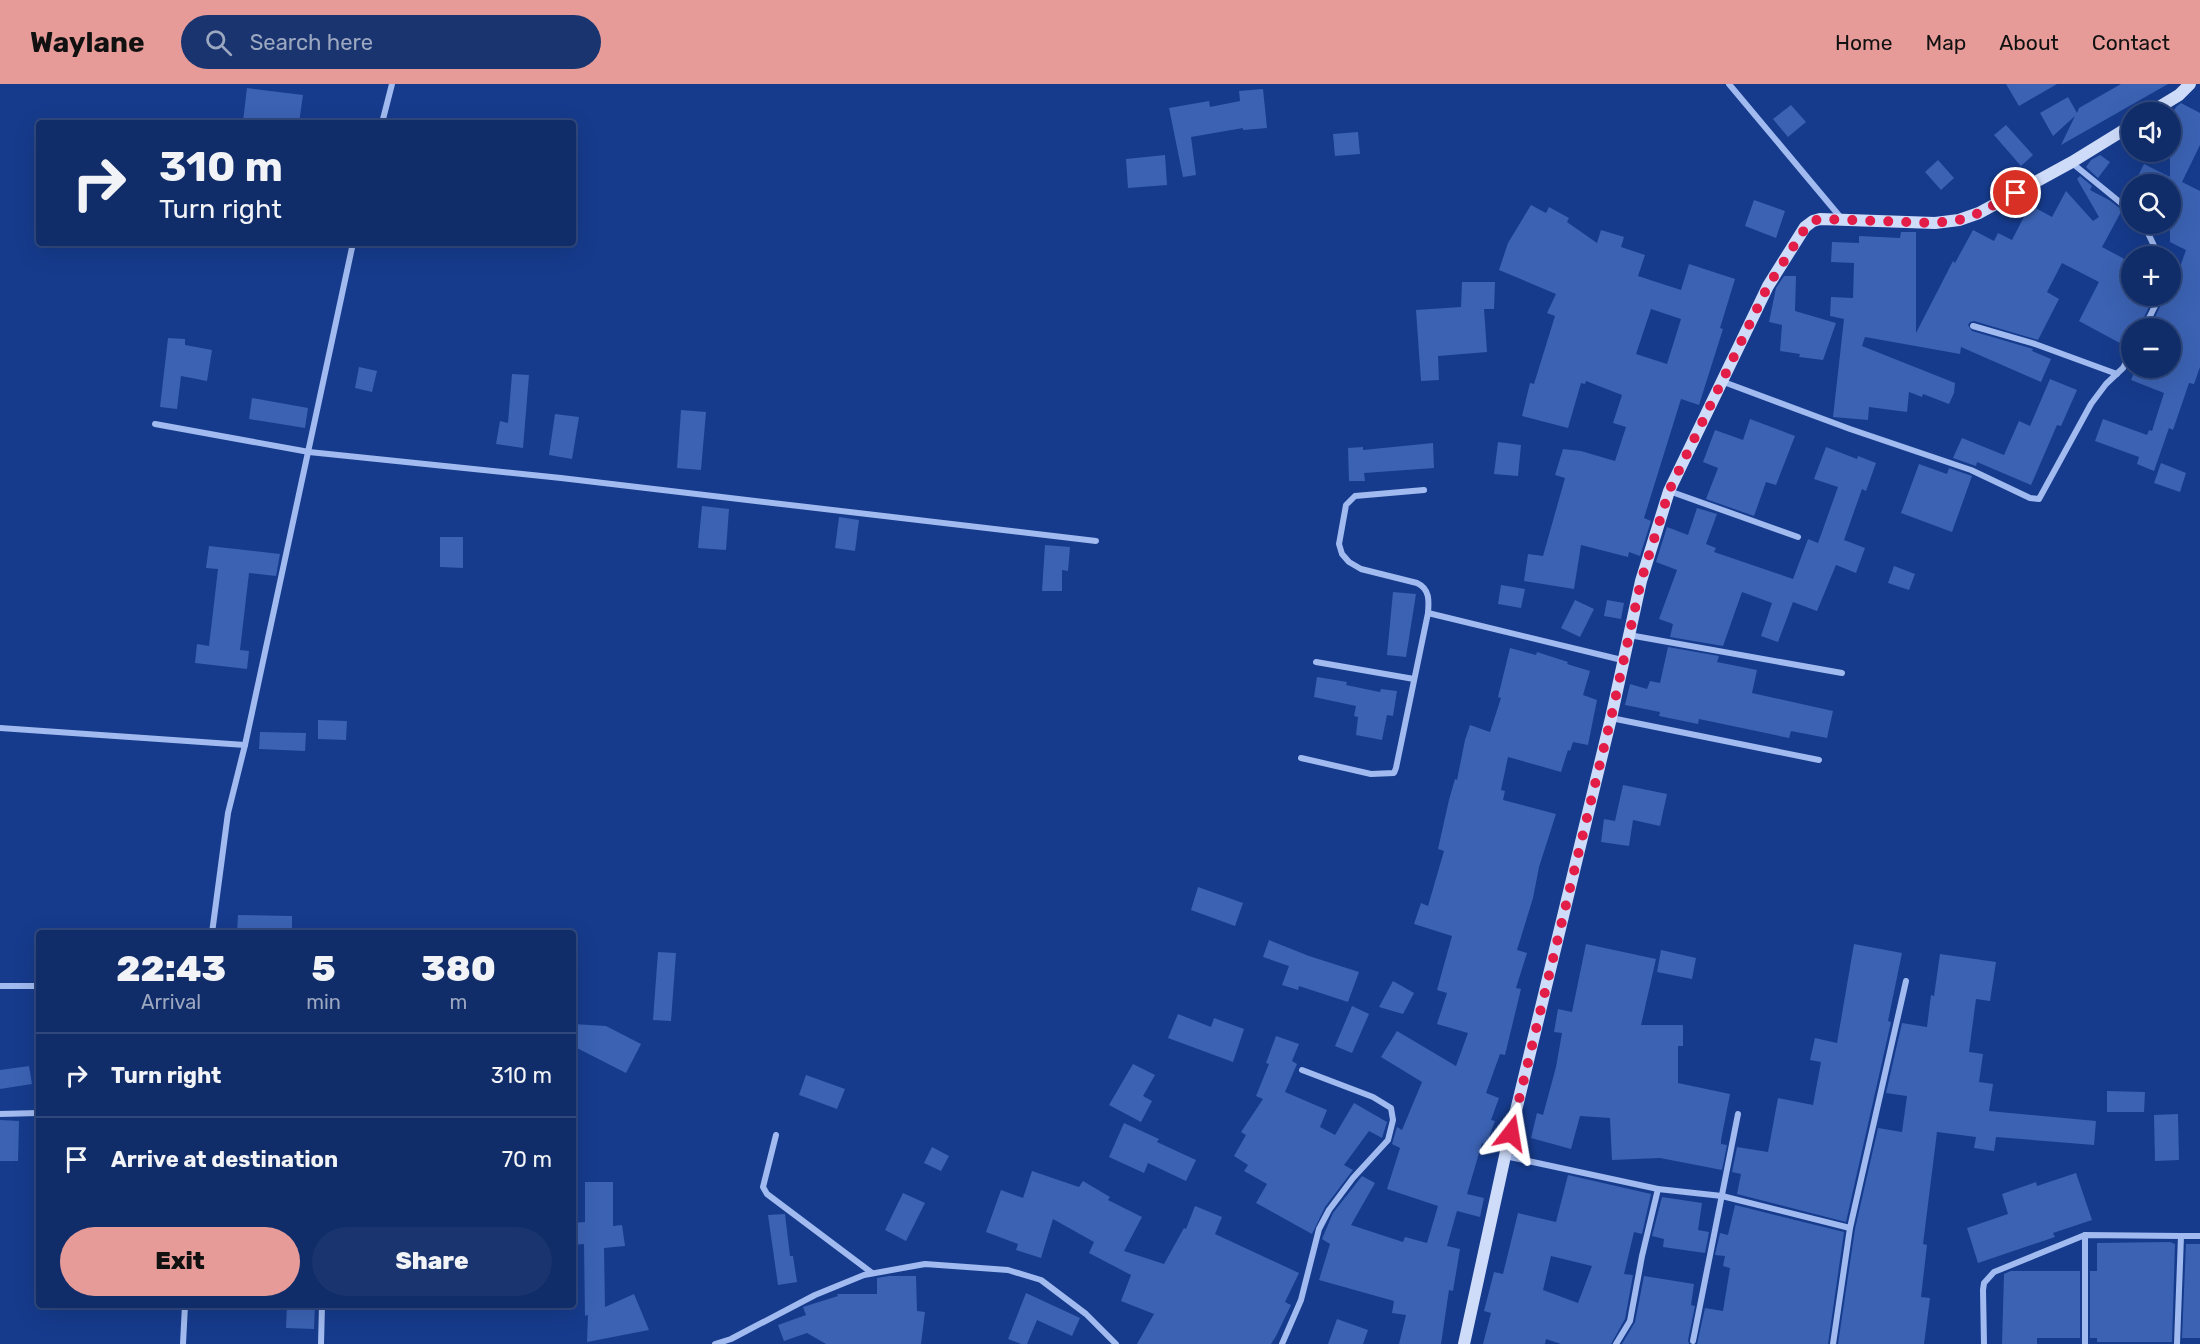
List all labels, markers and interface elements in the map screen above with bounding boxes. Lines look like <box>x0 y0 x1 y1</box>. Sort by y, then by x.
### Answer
search box <box>181 15 601 69</box>
text: Waylane <box>30 26 145 59</box>
icon: search <box>202 26 235 59</box>
text: Search here <box>250 29 373 56</box>
text: Home <box>1835 30 1892 55</box>
text: Map <box>1925 30 1966 55</box>
text: About <box>1999 30 2059 55</box>
text: Contact <box>2092 30 2170 55</box>
map controls <box>2121 102 2181 378</box>
button: sound <box>2121 102 2181 162</box>
text: 310 m <box>159 142 283 192</box>
icon: right <box>60 144 138 222</box>
pin <box>1990 167 2041 218</box>
button: search <box>2121 174 2181 234</box>
icon: arrive <box>1999 176 2032 209</box>
text: Turn right <box>159 193 282 225</box>
button: + <box>2121 246 2181 306</box>
button: − <box>2121 318 2181 378</box>
text: 22:43 <box>116 947 226 990</box>
text: 5 <box>312 947 336 990</box>
text: 380 <box>421 947 496 990</box>
text: Arrival <box>141 990 201 1014</box>
text: min <box>306 990 341 1014</box>
text: m <box>450 990 467 1014</box>
icon: right <box>60 1059 93 1092</box>
text: Turn right <box>111 1062 221 1089</box>
text: 310 m <box>491 1062 552 1089</box>
position arrow <box>1479 1101 1543 1165</box>
icon: arrive <box>60 1143 93 1176</box>
text: Arrive at destination <box>111 1146 338 1173</box>
text: 70 m <box>502 1146 552 1173</box>
button: Exit <box>60 1227 300 1296</box>
button: Share <box>312 1227 552 1296</box>

